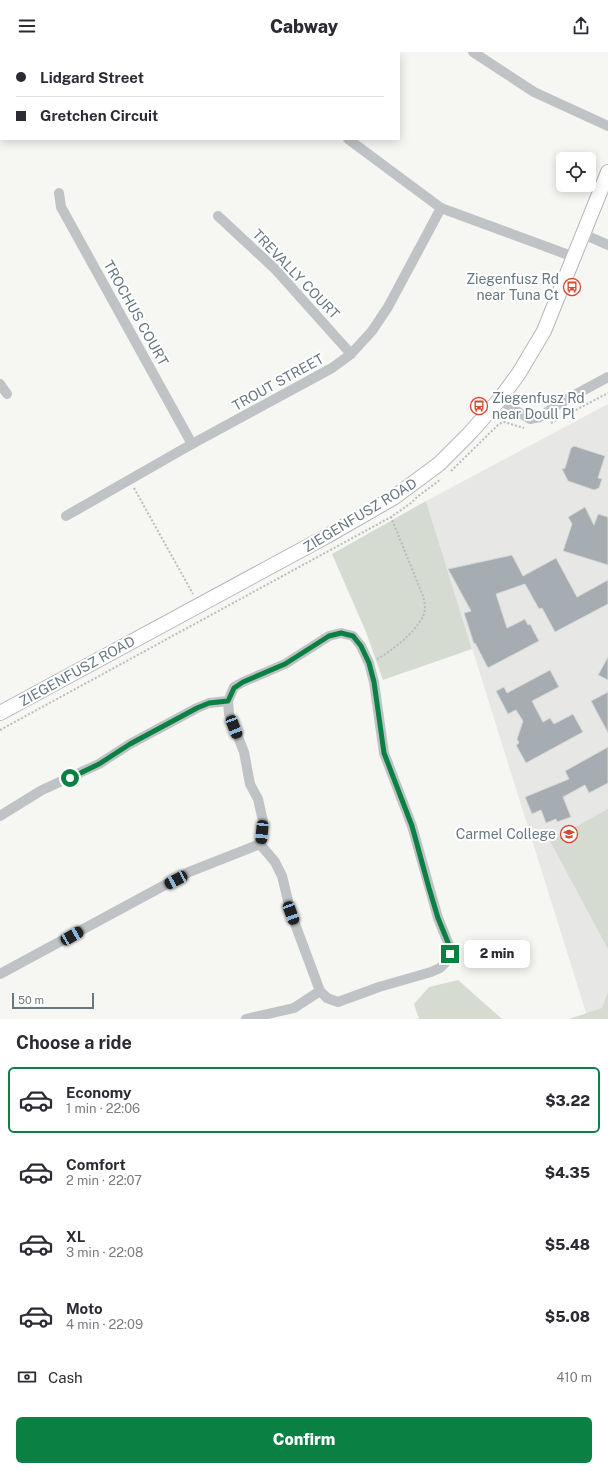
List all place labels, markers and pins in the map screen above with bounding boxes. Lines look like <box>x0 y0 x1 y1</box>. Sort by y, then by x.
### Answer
place label: Ziegenfusz Rd near Tuna Ct <box>466 271 559 303</box>
bus stop icon: Ziegenfusz Rd near Tuna Ct <box>562 277 582 297</box>
place label: Ziegenfusz Rd near Doull Pl <box>492 390 585 422</box>
bus stop icon: Ziegenfusz Rd near Doull Pl <box>469 396 489 416</box>
school or university icon: Carmel College <box>559 824 579 844</box>
place label: Carmel College <box>456 826 556 842</box>

